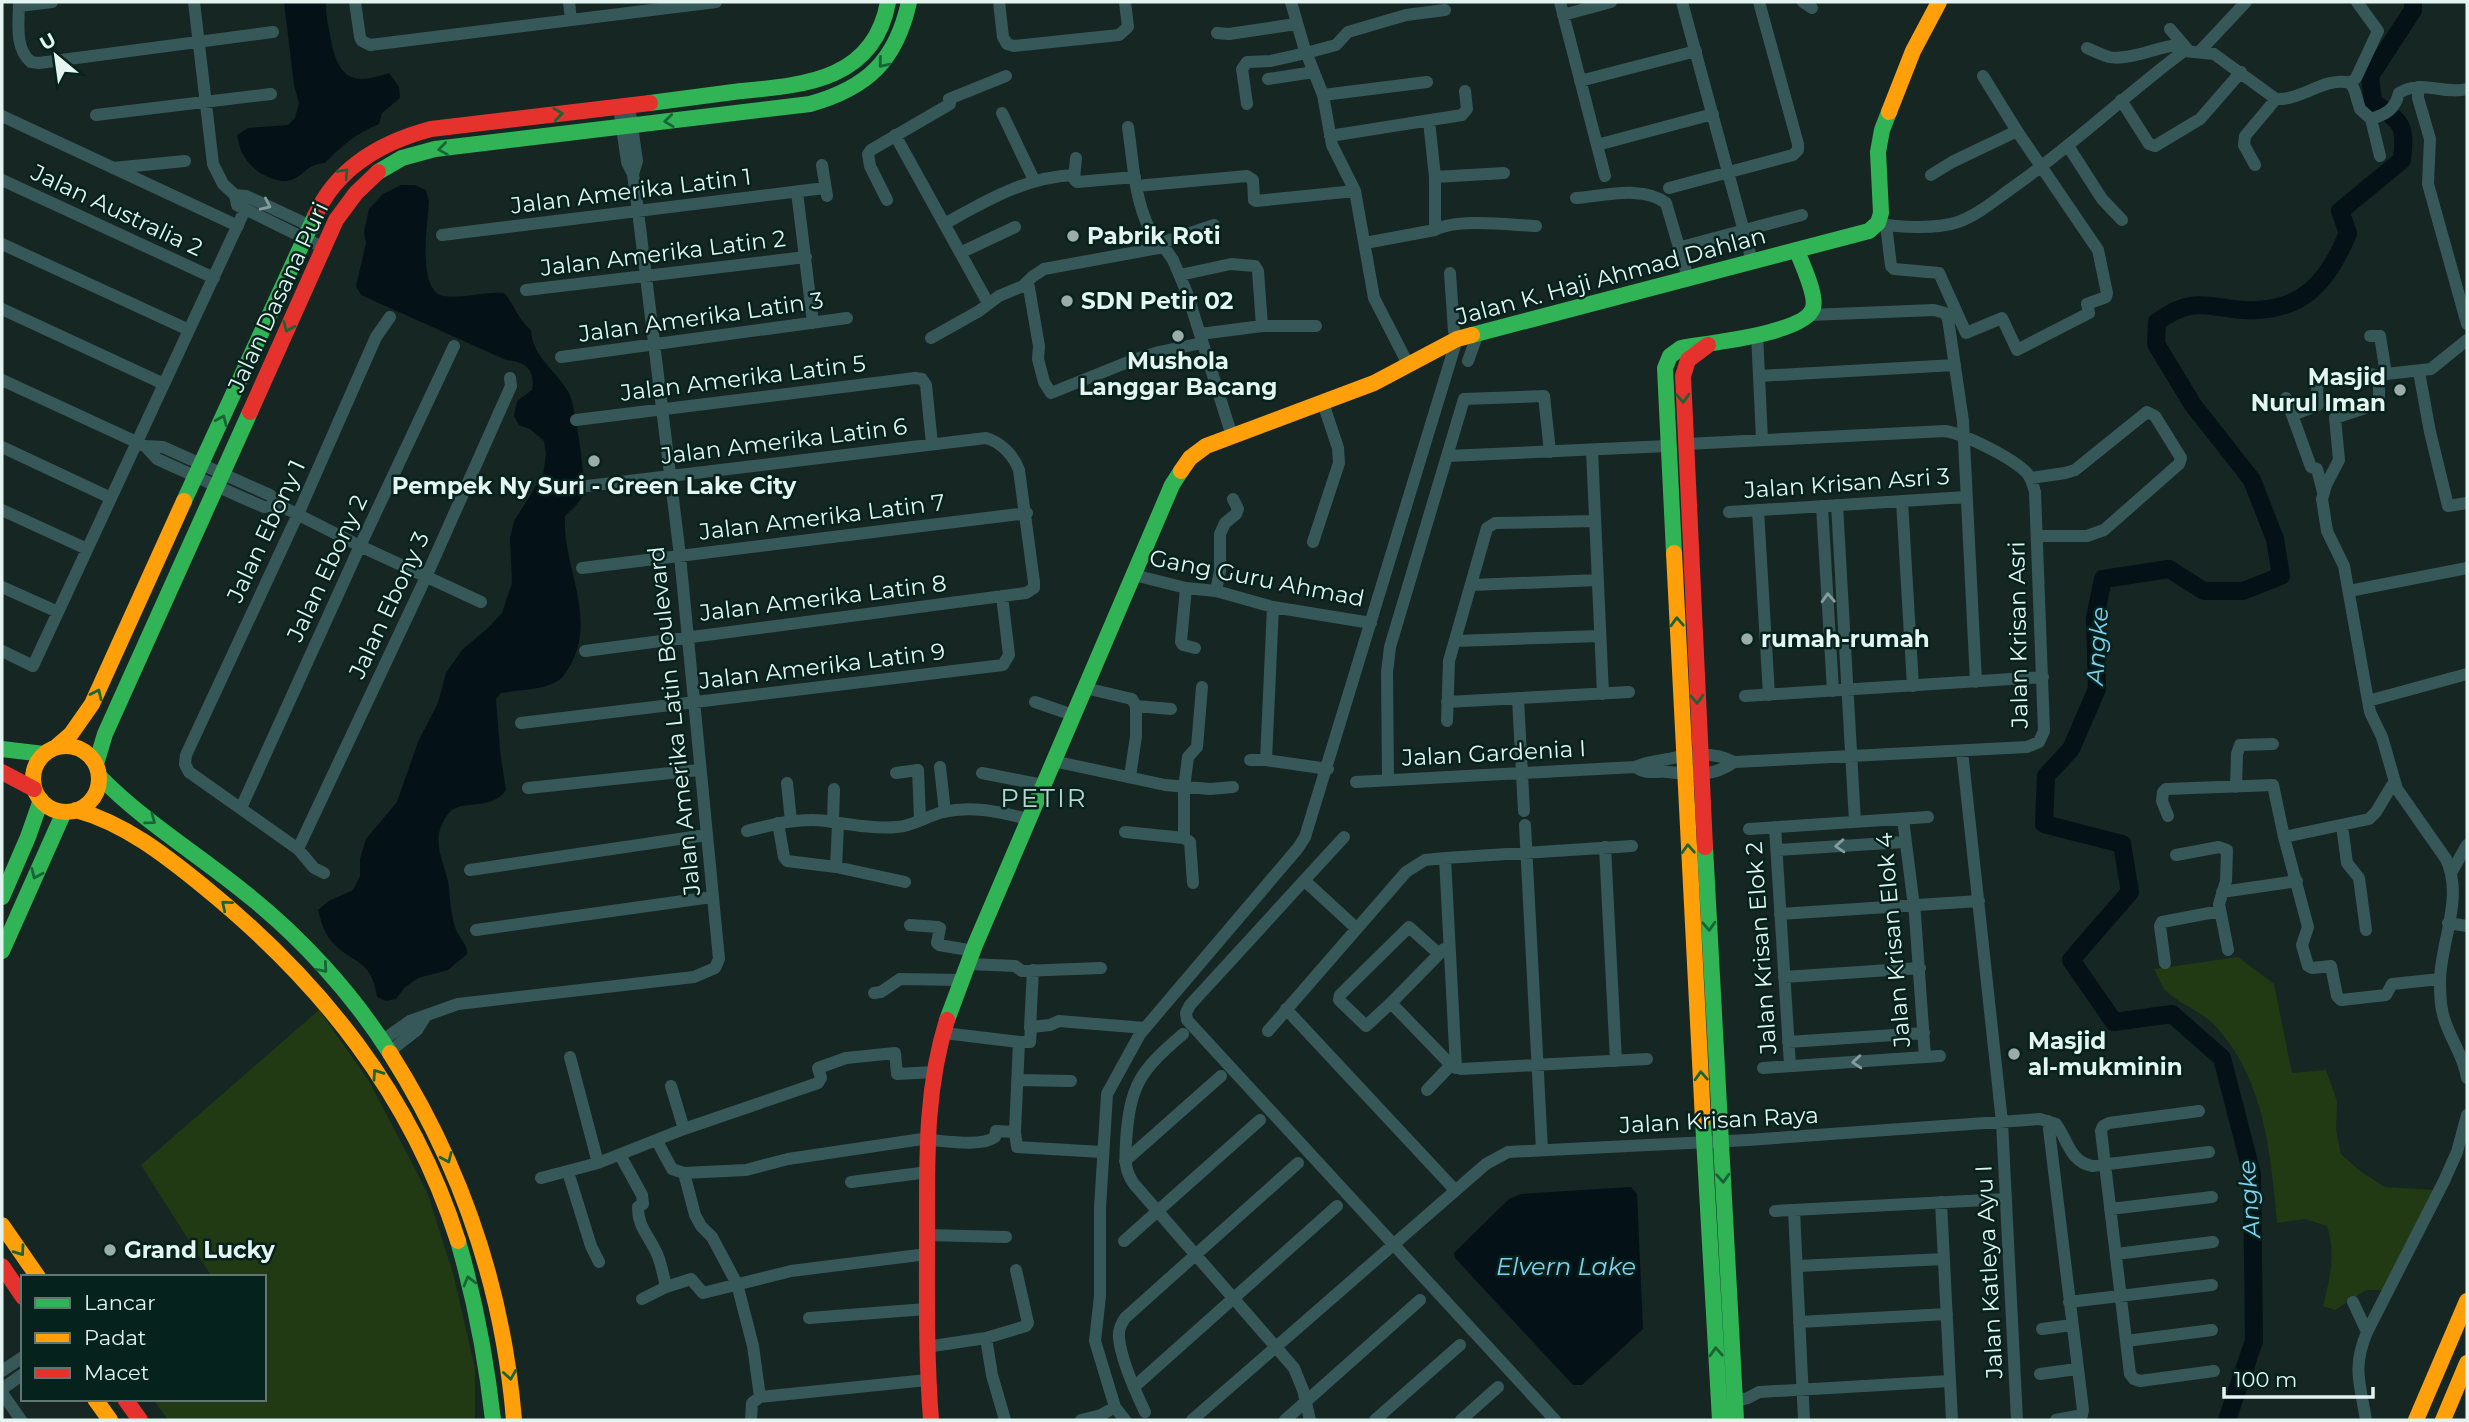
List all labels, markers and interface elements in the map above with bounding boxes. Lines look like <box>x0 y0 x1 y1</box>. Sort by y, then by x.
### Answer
north arrow <box>21 21 91 91</box>
text: U <box>36 28 60 55</box>
one-way arrow <box>878 55 891 68</box>
one-way arrow <box>553 107 564 122</box>
one-way arrow <box>663 114 675 129</box>
one-way arrow <box>437 141 449 156</box>
street label: Jalan Australia 2 <box>26 158 207 262</box>
street label: Jalan Amerika Latin 1 <box>508 162 753 220</box>
one-way arrow <box>336 168 348 181</box>
one-way arrow <box>259 197 271 211</box>
street label: Jalan Dasana Puri <box>221 198 334 397</box>
street label: Jalan K. Haji Ahmad Dahlan <box>1452 221 1769 331</box>
place label: Pabrik Roti <box>1087 222 1221 250</box>
street label: Jalan Amerika Latin 2 <box>538 224 787 282</box>
marker: Pabrik Roti <box>1065 228 1081 244</box>
street label: Jalan Amerika Latin 3 <box>576 286 825 348</box>
place label: SDN Petir 02 <box>1081 287 1233 315</box>
marker: SDN Petir 02 <box>1059 293 1075 309</box>
one-way arrow <box>282 320 296 332</box>
marker: Mushola Langgar Bacang <box>1170 328 1186 344</box>
place label: Mushola Langgar Bacang <box>1079 347 1277 401</box>
street label: Jalan Amerika Latin 5 <box>618 349 867 407</box>
place label: Masjid Nurul Iman <box>2251 363 2386 417</box>
marker: Masjid Nurul Iman <box>2392 382 2408 398</box>
one-way arrow <box>1676 393 1691 404</box>
street label: Jalan Amerika Latin 6 <box>658 412 909 470</box>
one-way arrow <box>214 415 228 427</box>
marker: Pempek Ny Suri - Green Lake City <box>586 453 602 469</box>
street label: Jalan Ebony 1 <box>220 455 311 607</box>
street label: Jalan Krisan Asri 3 <box>1742 462 1951 504</box>
place label: Pempek Ny Suri - Green Lake City <box>392 472 797 500</box>
street label: Jalan Amerika Latin 7 <box>697 488 946 546</box>
street label: Jalan Ebony 2 <box>280 490 373 647</box>
street label: Jalan Ebony 3 <box>342 527 435 684</box>
street label: Jalan Krisan Asri <box>2002 541 2034 730</box>
street label: Gang Guru Ahmad <box>1147 543 1367 613</box>
street label: Jalan Amerika Latin Boulevard <box>642 545 706 898</box>
street label: Jalan Amerika Latin 8 <box>697 569 948 627</box>
one-way arrow <box>1820 592 1835 603</box>
water label: Angke <box>2080 606 2114 688</box>
one-way arrow <box>1669 616 1684 627</box>
place label: rumah-rumah <box>1761 625 1930 653</box>
marker: rumah-rumah <box>1739 631 1755 647</box>
street label: Jalan Amerika Latin 9 <box>696 637 947 695</box>
one-way arrow <box>88 689 102 701</box>
one-way arrow <box>1690 694 1705 705</box>
street label: Jalan Gardenia I <box>1400 734 1587 772</box>
district label: PETIR <box>1000 782 1088 814</box>
one-way arrow <box>143 812 155 825</box>
street label: Jalan Krisan Elok 4 <box>1870 832 1916 1049</box>
one-way arrow <box>1834 838 1845 853</box>
street label: Jalan Krisan Elok 2 <box>1740 841 1782 1056</box>
one-way arrow <box>1681 843 1696 854</box>
one-way arrow <box>30 867 44 879</box>
one-way arrow <box>222 901 235 913</box>
one-way arrow <box>1702 921 1717 932</box>
one-way arrow <box>315 960 327 973</box>
place label: Masjid al-mukminin <box>2028 1027 2183 1081</box>
marker: Masjid al-mukminin <box>2006 1046 2022 1062</box>
one-way arrow <box>1852 1054 1863 1069</box>
one-way arrow <box>373 1069 385 1082</box>
one-way arrow <box>1693 1070 1708 1081</box>
street label: Jalan Krisan Raya <box>1618 1101 1819 1139</box>
one-way arrow <box>439 1150 453 1163</box>
water label: Angke <box>2232 1159 2266 1241</box>
street label: Jalan Katleya Ayu I <box>1969 1165 2009 1380</box>
one-way arrow <box>1715 1173 1730 1184</box>
place label: Grand Lucky <box>124 1236 275 1264</box>
marker: Grand Lucky <box>102 1242 118 1258</box>
one-way arrow <box>12 1243 24 1256</box>
water label: Elvern Lake <box>1496 1252 1636 1281</box>
legend <box>21 1275 266 1401</box>
one-way arrow <box>463 1275 477 1287</box>
text: Lancar <box>84 1290 156 1315</box>
text: Padat <box>84 1325 146 1350</box>
one-way arrow <box>1709 1346 1724 1357</box>
scale bar <box>2224 1356 2373 1400</box>
text: Macet <box>84 1360 149 1385</box>
text: 100 m <box>2234 1367 2297 1392</box>
one-way arrow <box>502 1369 517 1381</box>

